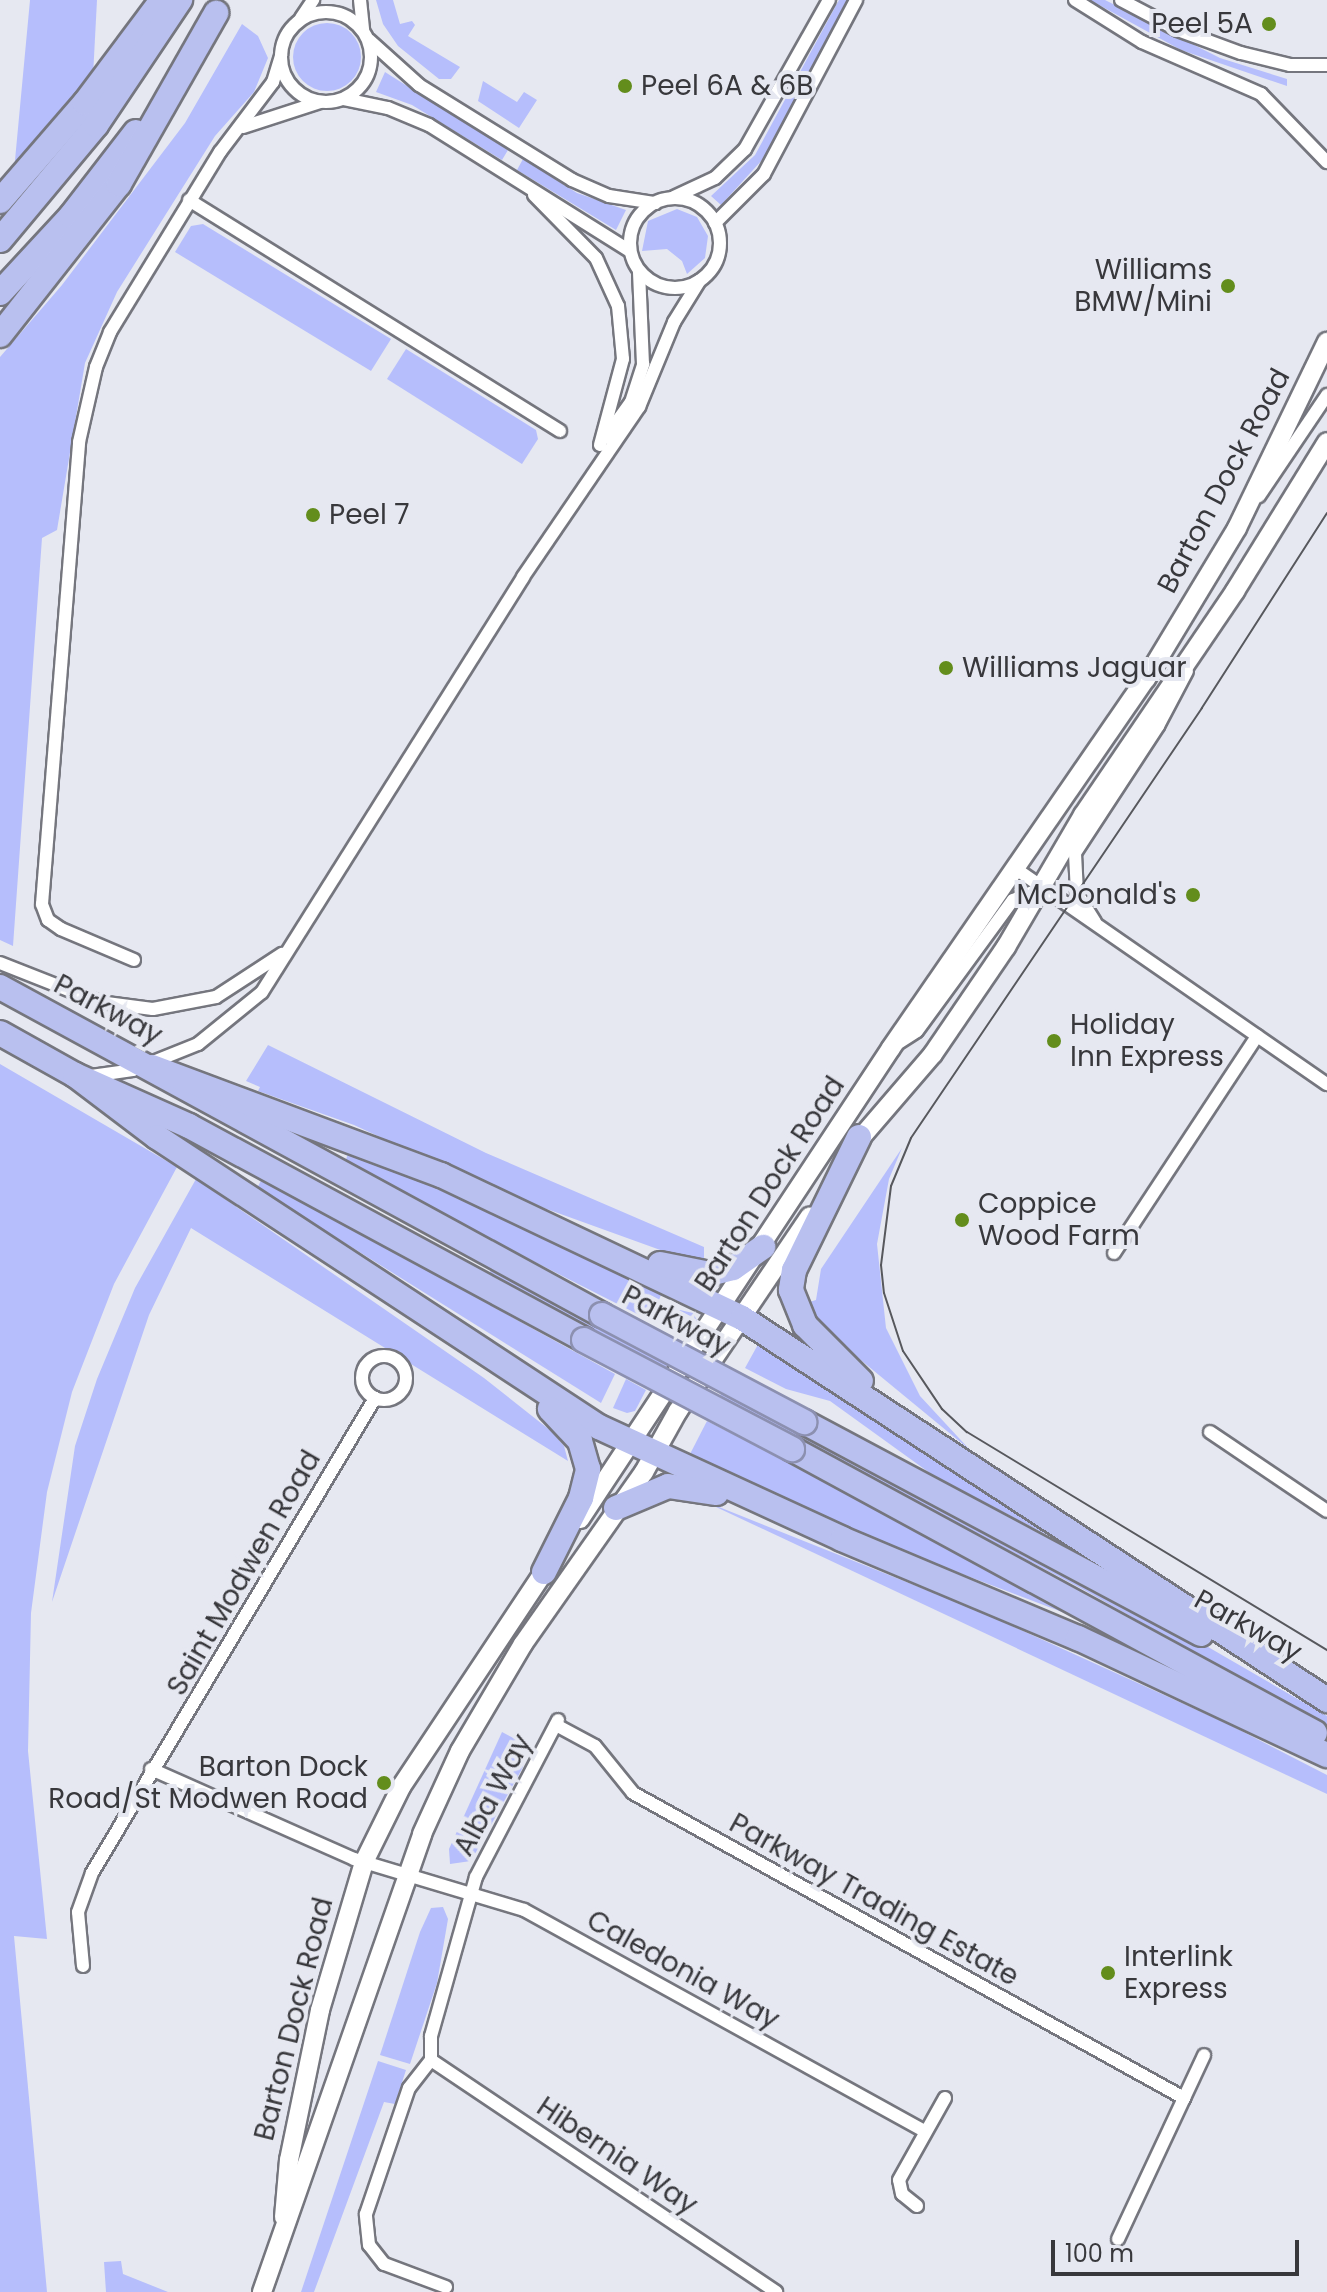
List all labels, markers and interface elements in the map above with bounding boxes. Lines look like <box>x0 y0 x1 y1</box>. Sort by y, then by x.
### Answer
place label: Peel 5A <box>1151 7 1253 41</box>
marker: Peel 5A <box>1260 15 1278 33</box>
place label: Peel 6A & 6B <box>641 69 814 103</box>
marker: Peel 6A & 6B <box>616 77 634 95</box>
place label: Williams BMW/Mini <box>1074 253 1212 319</box>
marker: Williams BMW/Mini <box>1219 277 1237 295</box>
street label: Barton Dock Road <box>1151 363 1297 599</box>
place label: Peel 7 <box>329 498 410 532</box>
marker: Peel 7 <box>304 506 322 524</box>
place label: Williams Jaguar <box>962 651 1187 685</box>
marker: Williams Jaguar <box>937 659 955 677</box>
place label: McDonald's <box>1016 878 1177 912</box>
marker: McDonald's <box>1184 886 1202 904</box>
street label: Parkway <box>48 968 168 1052</box>
place label: Holiday Inn Express <box>1070 1008 1224 1074</box>
marker: Holiday Inn Express <box>1045 1032 1063 1050</box>
street label: Barton Dock Road <box>688 1070 852 1298</box>
place label: Coppice Wood Farm <box>978 1187 1140 1253</box>
marker: Coppice Wood Farm <box>953 1211 971 1229</box>
street label: Parkway <box>616 1279 736 1363</box>
street label: Saint Modwen Road <box>160 1445 328 1701</box>
street label: Parkway <box>1188 1583 1308 1669</box>
street label: Alba Way <box>447 1728 539 1862</box>
place label: Barton Dock Road/St Modwen Road <box>48 1750 368 1816</box>
marker: Barton Dock Road/St Modwen Road <box>375 1774 393 1792</box>
street label: Parkway Trading Estate <box>724 1806 1024 1994</box>
street label: Barton Dock Road <box>248 1894 340 2144</box>
street label: Caledonia Way <box>581 1903 785 2037</box>
place label: Interlink Express <box>1124 1940 1233 2006</box>
marker: Interlink Express <box>1099 1964 1117 1982</box>
street label: Hibernia Way <box>530 2090 704 2222</box>
scale bar <box>1055 2224 1303 2274</box>
text: 100 m <box>1065 2237 1134 2270</box>

